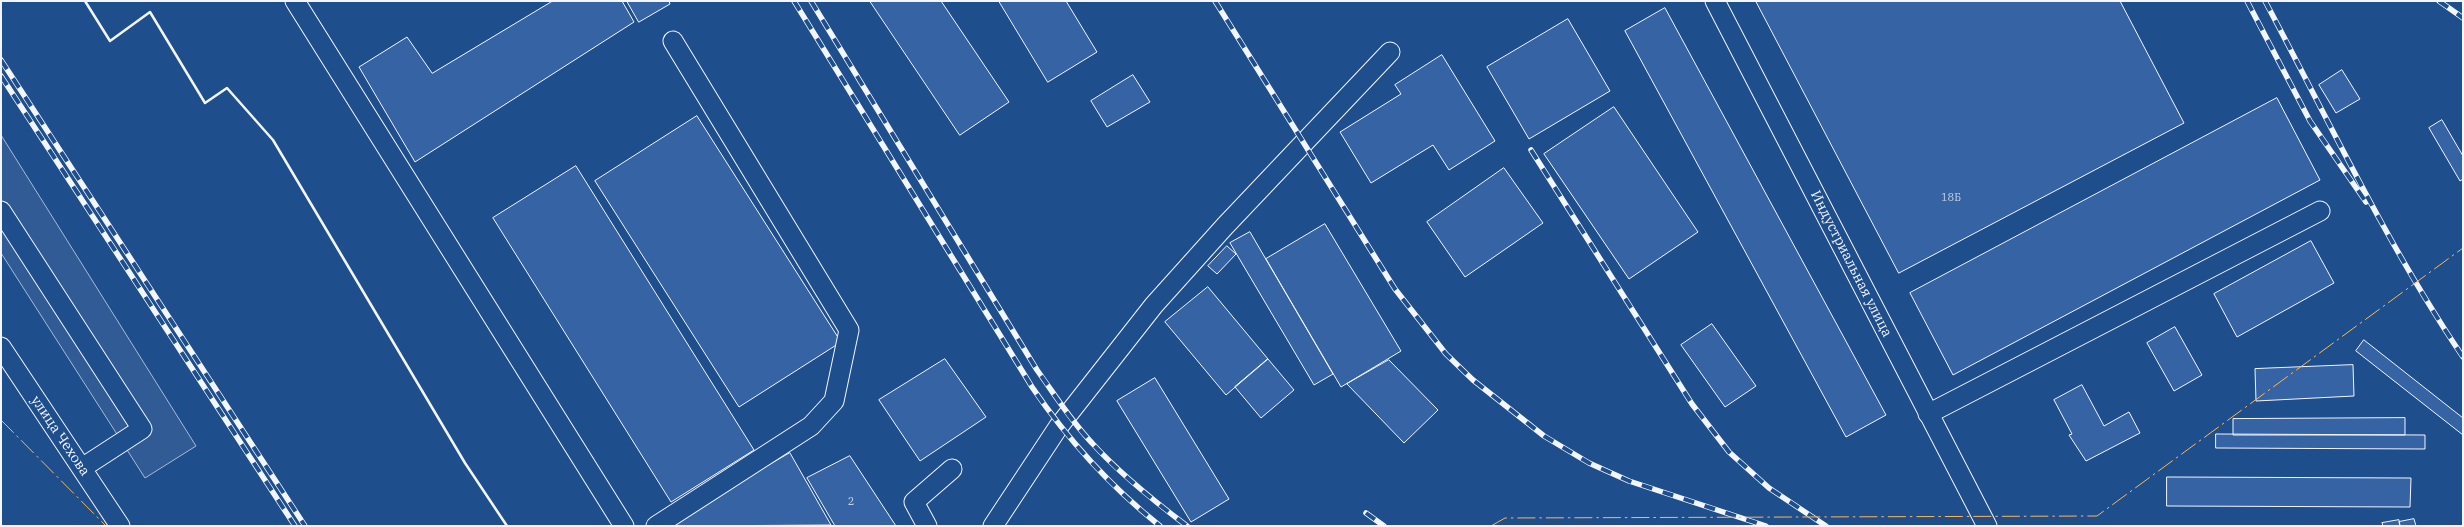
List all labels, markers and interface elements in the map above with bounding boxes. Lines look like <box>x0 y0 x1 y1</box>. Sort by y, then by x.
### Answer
street label: Индустриальная улица <box>1807 188 1895 340</box>
house number: 18Б <box>1941 191 1961 205</box>
street label: улица Чехова <box>27 393 93 479</box>
house number: 2 <box>848 495 854 509</box>

